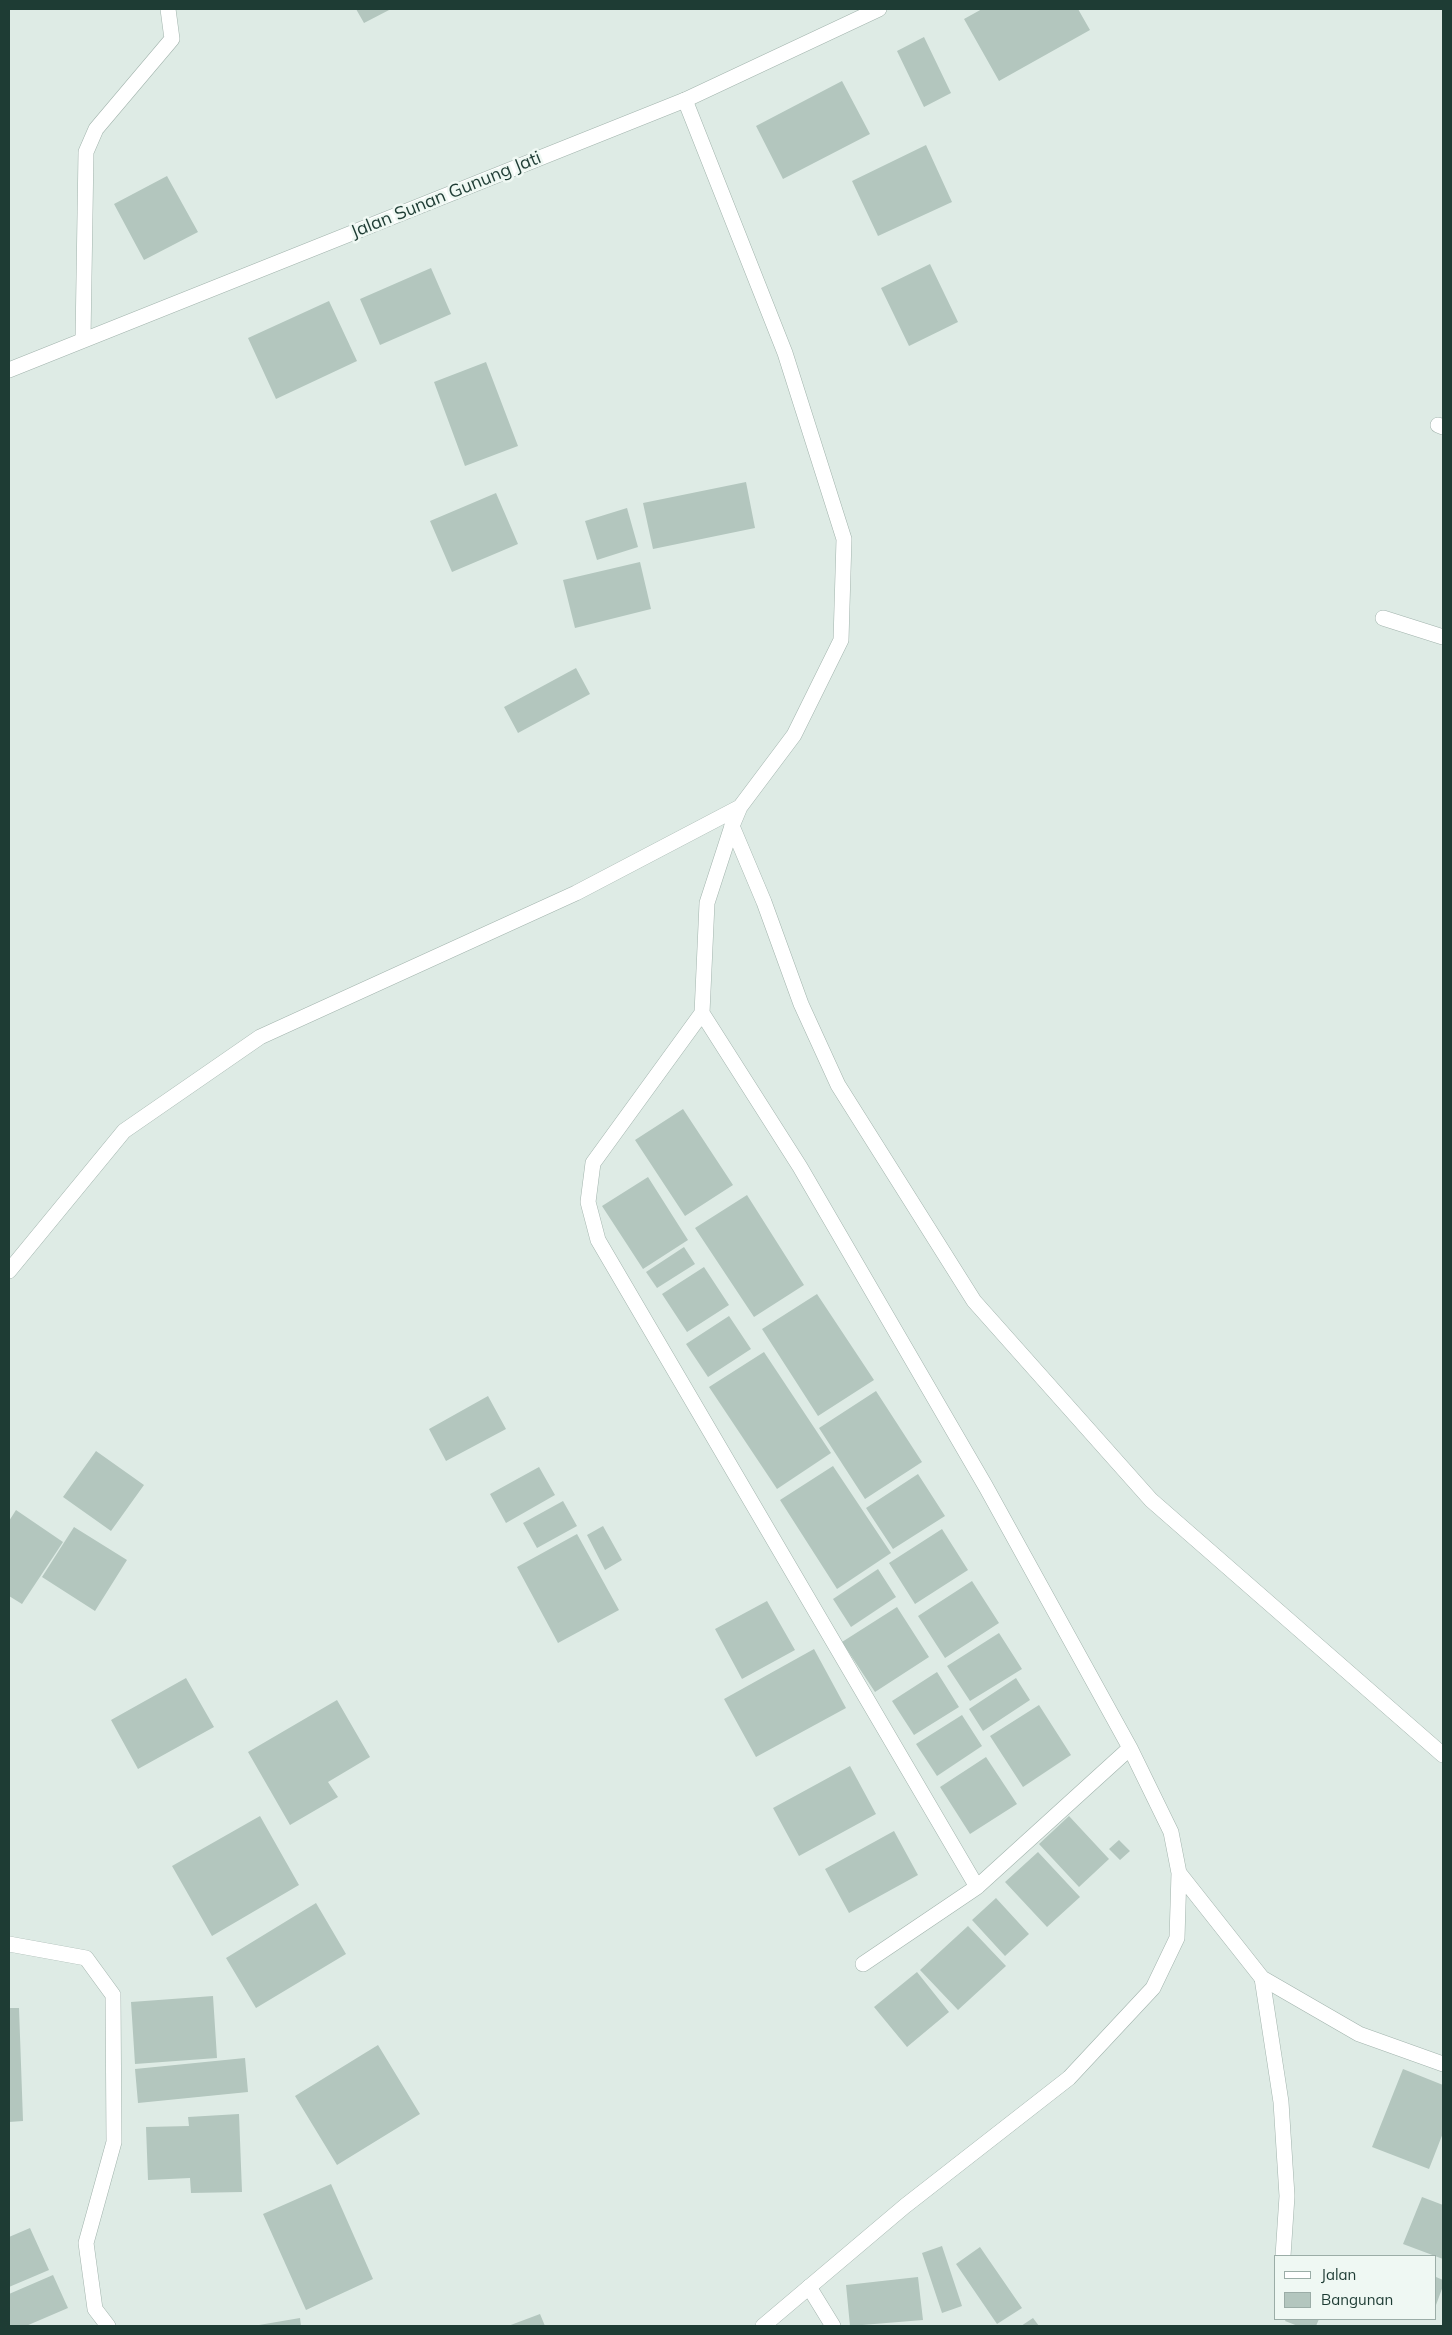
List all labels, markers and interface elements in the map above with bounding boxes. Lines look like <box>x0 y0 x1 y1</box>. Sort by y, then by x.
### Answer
street label: Jalan Sunan Gunung Jati <box>348 147 544 243</box>
legend <box>1274 2255 1437 2320</box>
text: Jalan <box>1321 2265 1356 2284</box>
text: Bangunan <box>1321 2290 1393 2309</box>

